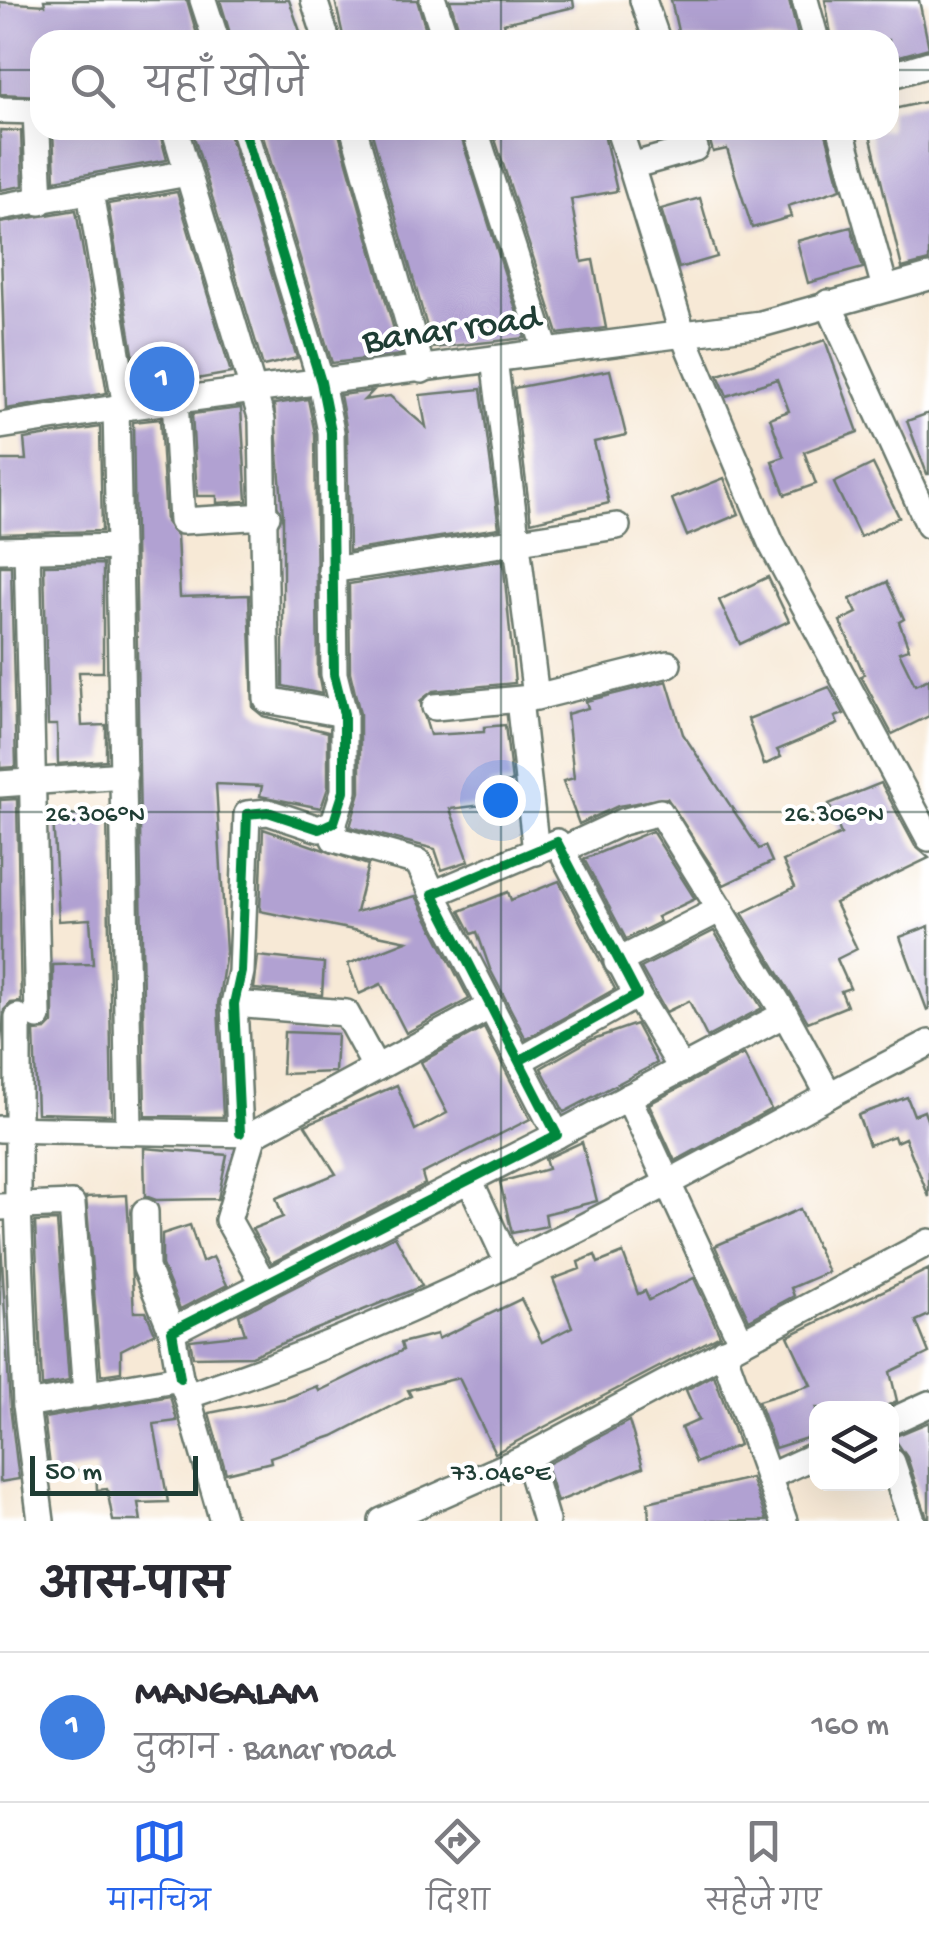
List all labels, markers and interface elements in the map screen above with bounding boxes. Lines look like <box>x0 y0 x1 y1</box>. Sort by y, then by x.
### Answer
search box <box>30 30 899 140</box>
icon: search <box>65 58 120 113</box>
text: यहाँ खोजें <box>145 66 308 110</box>
street label: Banar road <box>359 297 546 366</box>
pin: 1 <box>130 342 194 416</box>
your location <box>475 775 526 826</box>
text: 26.306°N <box>45 802 145 831</box>
text: 26.306°N <box>784 802 884 831</box>
map controls <box>809 1401 899 1491</box>
button: layers <box>809 1401 899 1491</box>
scale bar <box>30 1451 198 1496</box>
text: 50 m <box>45 1457 102 1490</box>
text: 73.046°E <box>450 1461 552 1490</box>
text: आस-पास <box>40 1565 228 1614</box>
text: MANGALAM <box>135 1673 318 1717</box>
text: 1 <box>66 1708 79 1746</box>
text: 160 m <box>811 1708 889 1746</box>
text: दुकान · Banar road <box>135 1733 394 1771</box>
tab: मानचित्र <box>108 1814 211 1931</box>
tab: दिशा <box>426 1814 490 1931</box>
tab: सहेजे गए <box>705 1814 821 1931</box>

